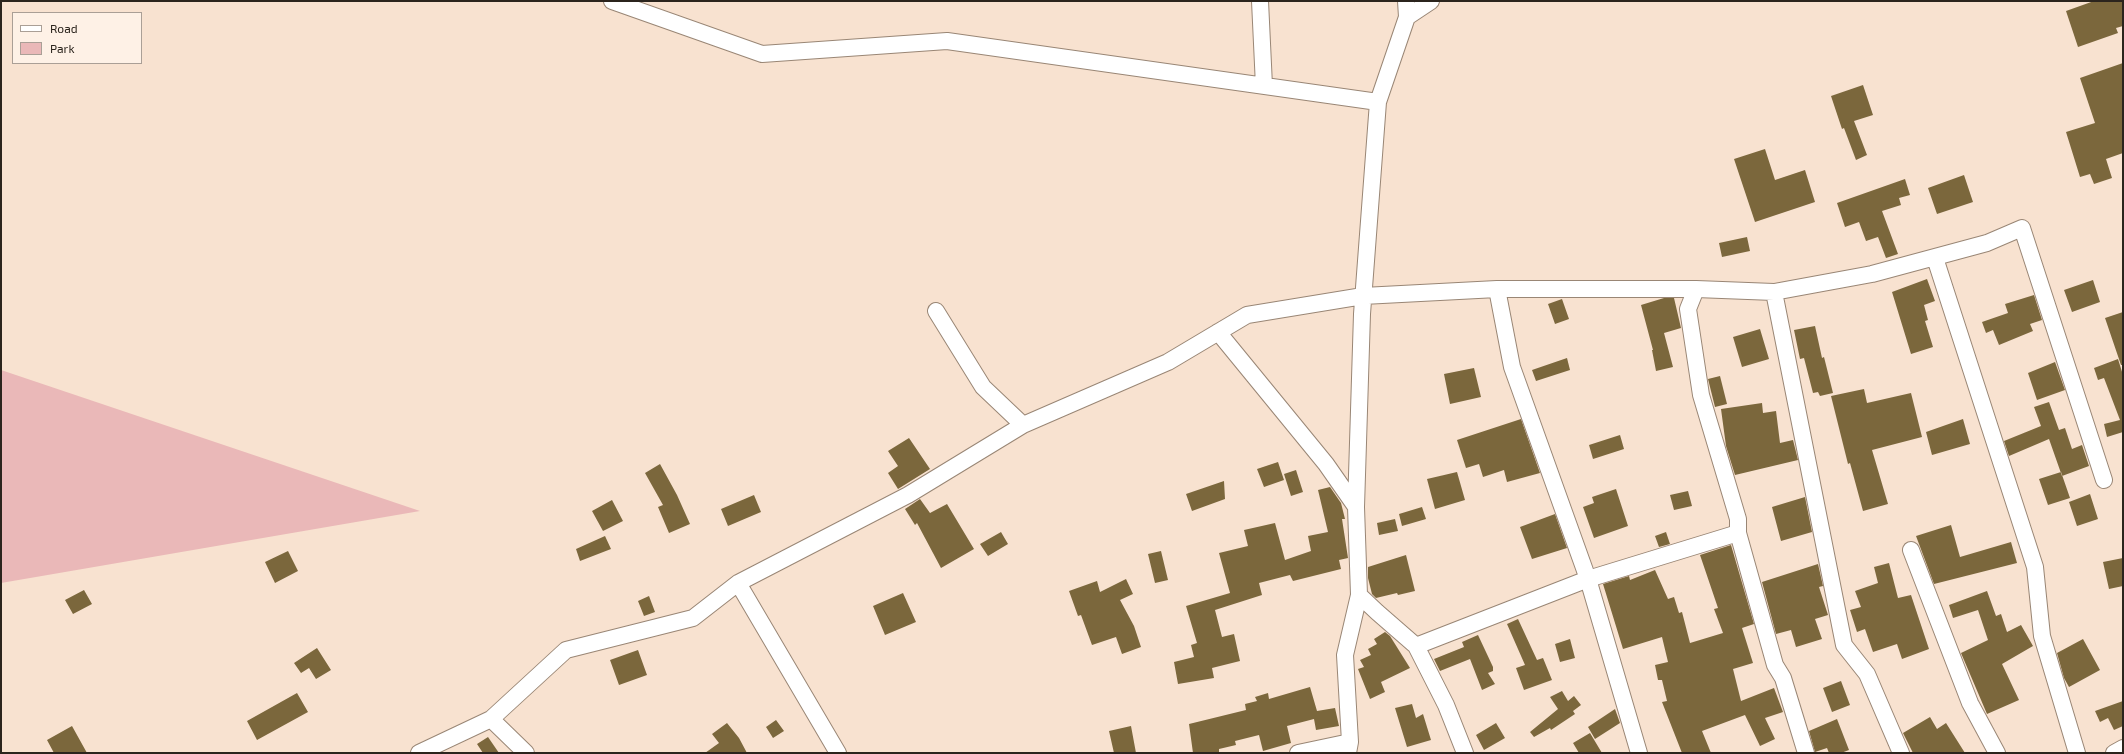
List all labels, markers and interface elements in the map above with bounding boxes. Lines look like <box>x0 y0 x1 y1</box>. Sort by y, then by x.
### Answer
legend <box>12 12 142 64</box>
text: Road <box>50 21 78 35</box>
text: Park <box>50 41 75 55</box>

